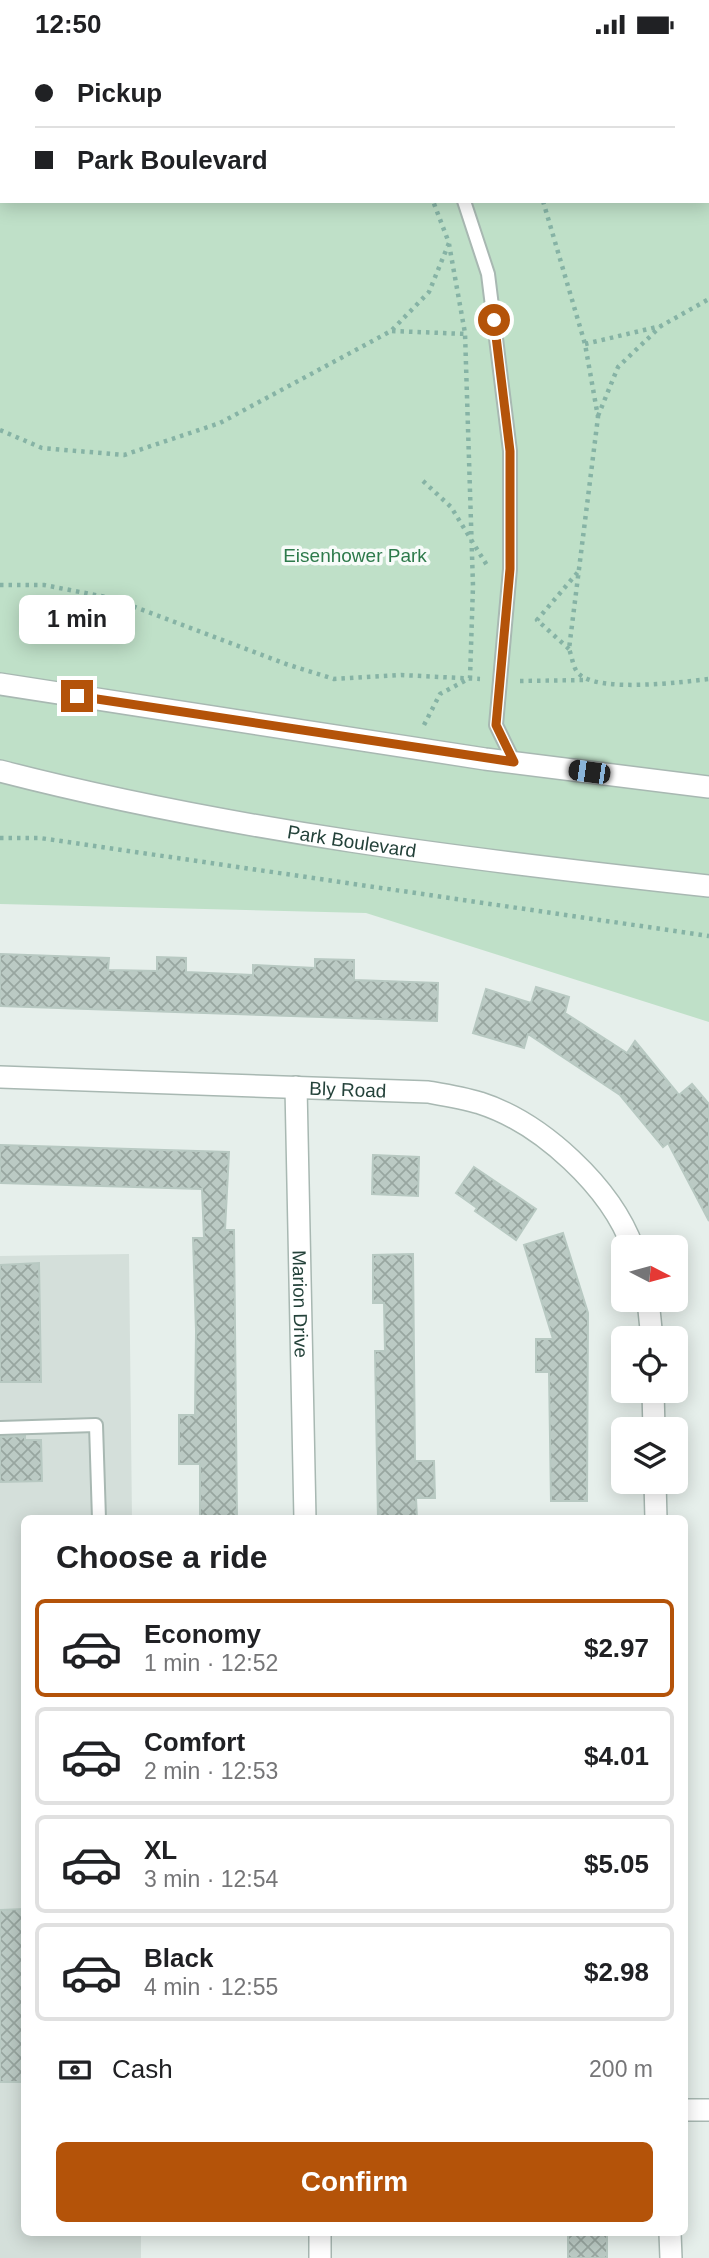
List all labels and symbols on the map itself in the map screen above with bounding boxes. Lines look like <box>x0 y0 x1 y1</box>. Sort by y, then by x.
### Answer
route start <box>478 304 510 336</box>
park label: Eisenhower Park <box>283 545 427 566</box>
callout: 1 min <box>19 595 135 643</box>
route end <box>61 680 93 712</box>
car <box>567 759 612 785</box>
street label: Park Boulevard <box>286 821 418 861</box>
street label: Bly Road <box>309 1077 387 1101</box>
north arrow <box>611 1235 688 1313</box>
street label: Marion Drive <box>289 1250 312 1358</box>

